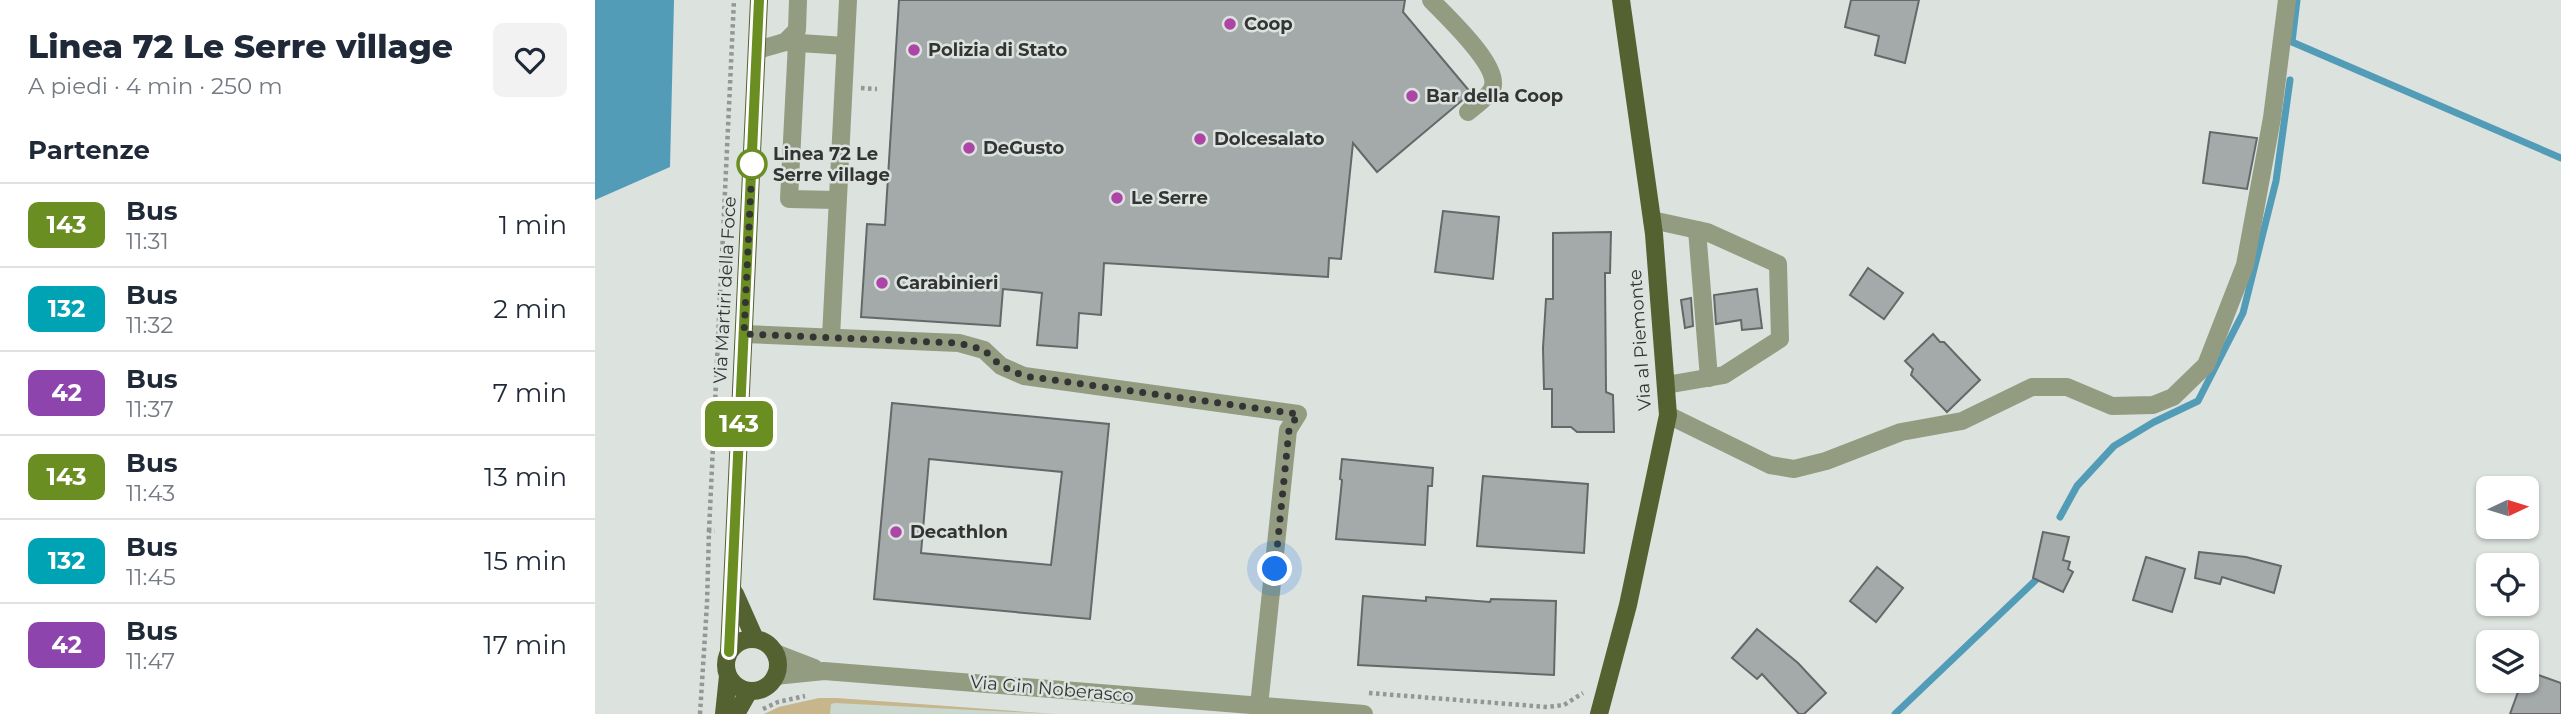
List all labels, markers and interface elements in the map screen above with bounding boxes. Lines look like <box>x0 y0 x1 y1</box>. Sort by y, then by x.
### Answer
place label: Coop <box>1244 13 1293 35</box>
marker: Coop <box>1222 16 1238 32</box>
button: heart <box>493 23 567 97</box>
text: Linea 72 Le Serre village <box>28 26 453 66</box>
place label: Polizia di Stato <box>928 39 1068 61</box>
marker: Polizia di Stato <box>906 42 922 58</box>
text: A piedi · 4 min · 250 m <box>28 72 283 100</box>
place label: Bar della Coop <box>1426 85 1563 107</box>
marker: Bar della Coop <box>1404 88 1420 104</box>
place label: Dolcesalato <box>1214 128 1325 150</box>
marker: Dolcesalato <box>1192 131 1208 147</box>
text: Partenze <box>28 134 150 166</box>
place label: DeGusto <box>983 137 1065 159</box>
marker: DeGusto <box>961 140 977 156</box>
place label: Linea 72 Le Serre village <box>773 143 890 186</box>
marker: Linea 72 Le Serre village <box>737 149 767 179</box>
place label: Le Serre <box>1131 187 1208 209</box>
marker: Le Serre <box>1109 190 1125 206</box>
text: Bus <box>126 195 178 227</box>
street label: Via Martiri della Foce <box>709 196 741 384</box>
text: 1 min <box>499 209 567 241</box>
text: 143 <box>47 210 87 239</box>
text: 11:31 <box>126 227 169 255</box>
street label: Via al Piemonte <box>1624 268 1656 411</box>
place label: Carabinieri <box>896 272 998 294</box>
marker: Carabinieri <box>874 275 890 291</box>
text: Bus <box>126 279 178 311</box>
text: 2 min <box>493 293 567 325</box>
text: 132 <box>48 294 85 323</box>
text: 11:32 <box>126 311 173 339</box>
text: Bus <box>126 363 178 395</box>
text: 7 min <box>493 377 567 409</box>
text: 42 <box>51 378 82 407</box>
text: 11:37 <box>126 395 174 423</box>
line badge: 143 <box>699 401 779 447</box>
text: 143 <box>719 409 759 438</box>
text: Bus <box>126 447 178 479</box>
text: 13 min <box>484 461 567 493</box>
text: 143 <box>47 462 87 491</box>
north arrow <box>2476 476 2539 539</box>
map controls <box>2476 476 2539 693</box>
text: 11:43 <box>126 479 175 507</box>
place label: Decathlon <box>910 521 1008 543</box>
marker: Decathlon <box>888 524 904 540</box>
text: Bus <box>126 531 178 563</box>
text: 15 min <box>484 545 567 577</box>
text: 132 <box>48 546 85 575</box>
your location <box>1257 551 1292 586</box>
button: locate <box>2476 553 2539 616</box>
text: 11:45 <box>126 563 176 591</box>
text: Bus <box>126 615 178 647</box>
text: 17 min <box>483 629 567 661</box>
text: 42 <box>51 630 82 659</box>
button: layers <box>2476 630 2539 693</box>
text: 11:47 <box>126 647 175 675</box>
street label: Via Gin Noberasco <box>969 671 1135 707</box>

